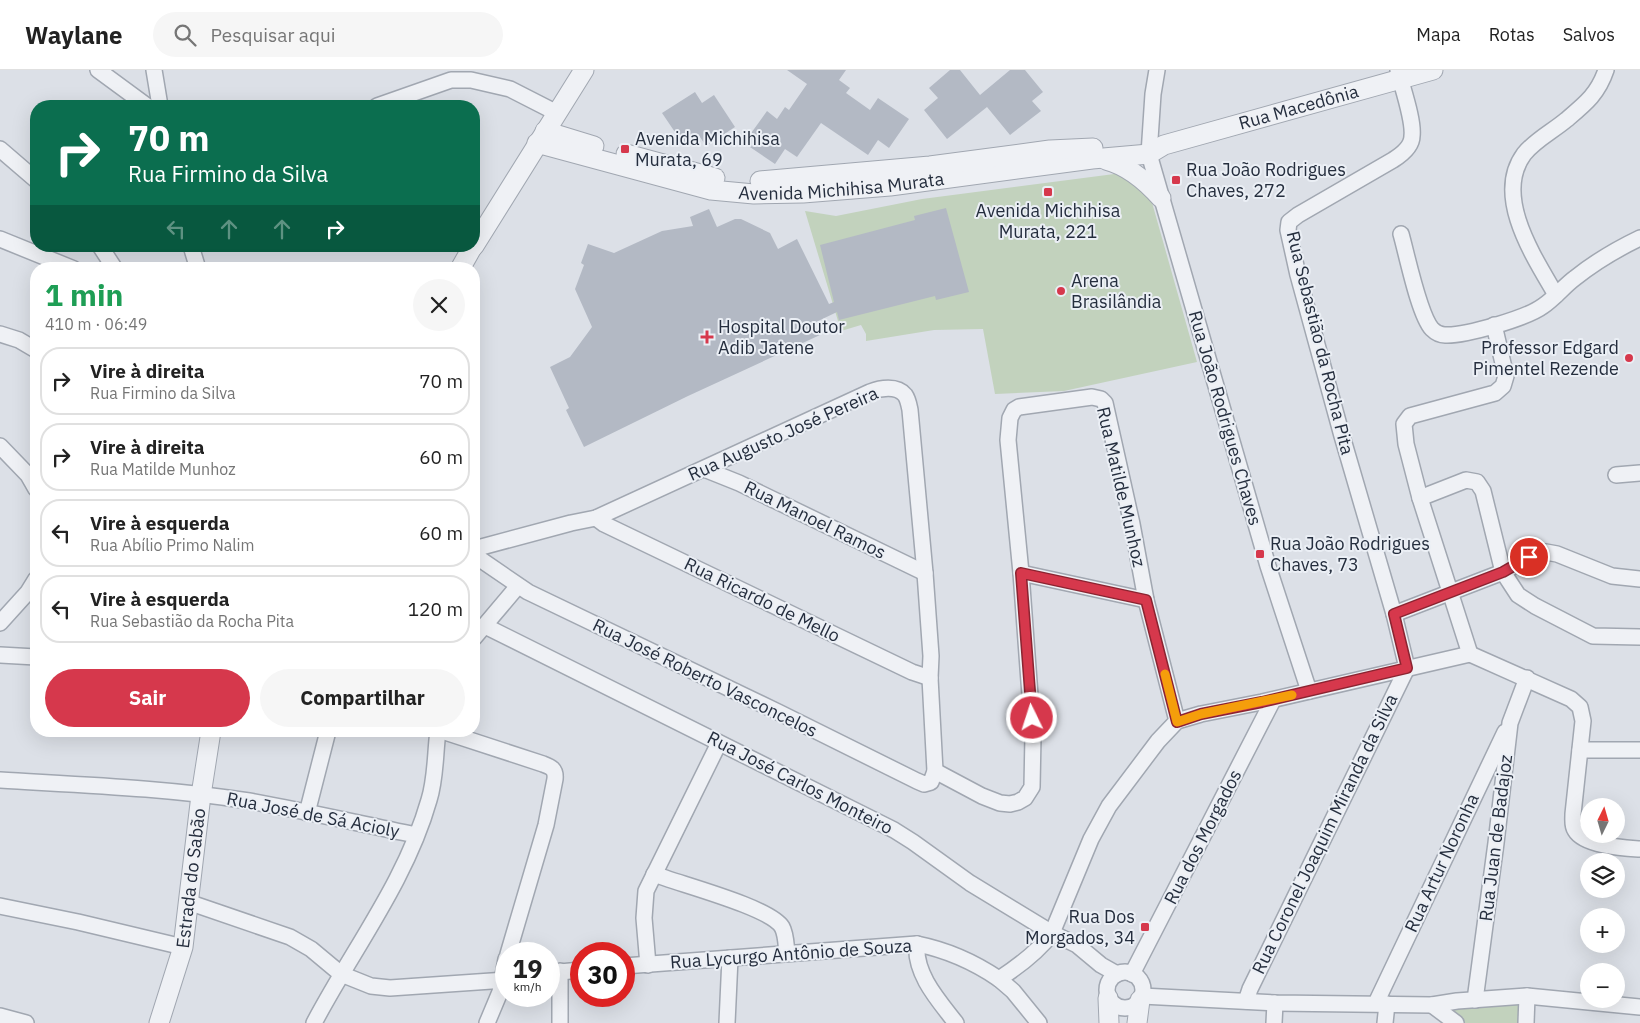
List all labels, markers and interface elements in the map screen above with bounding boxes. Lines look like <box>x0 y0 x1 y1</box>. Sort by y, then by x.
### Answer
search box <box>153 12 503 57</box>
text: Waylane <box>25 19 123 51</box>
icon: search <box>171 21 199 49</box>
text: Pesquisar aqui <box>211 23 336 47</box>
text: Mapa <box>1416 23 1461 46</box>
text: Rotas <box>1489 23 1535 46</box>
text: Salvos <box>1563 23 1615 46</box>
street label: Rua Macedônia <box>1236 79 1362 135</box>
text: 70 m <box>128 115 210 161</box>
icon: right <box>45 120 110 185</box>
place label: Avenida Michihisa Murata, 69 <box>635 127 780 171</box>
marker: Avenida Michihisa Murata, 69 <box>619 143 631 155</box>
place label: Rua João Rodrigues Chaves, 272 <box>1186 158 1346 202</box>
text: Rua Firmino da Silva <box>128 159 328 188</box>
street label: Avenida Michihisa Murata <box>738 167 946 205</box>
marker: Rua João Rodrigues Chaves, 272 <box>1170 174 1182 186</box>
marker: Avenida Michihisa Murata, 221 <box>1042 186 1054 198</box>
place label: Avenida Michihisa Murata, 221 <box>976 199 1121 243</box>
icon: left <box>162 215 190 243</box>
icon: ahead <box>215 215 243 243</box>
icon: ahead <box>268 215 296 243</box>
icon: right <box>321 215 349 243</box>
street label: Rua Sebastião da Rocha Pita <box>1282 229 1359 457</box>
place label: Arena Brasilândia <box>1071 269 1162 313</box>
text: 1 min <box>45 275 123 314</box>
button: close <box>413 279 465 331</box>
marker: Arena Brasilândia <box>1055 285 1067 297</box>
street label: Rua João Rodrigues Chaves <box>1184 308 1267 528</box>
text: 410 m · 06:49 <box>45 314 147 334</box>
place label: Hospital Doutor Adib Jatene <box>718 315 845 359</box>
marker: Hospital Doutor Adib Jatene <box>700 330 714 344</box>
place label: Professor Edgard Pimentel Rezende <box>1473 336 1619 380</box>
marker: Professor Edgard Pimentel Rezende <box>1623 352 1635 364</box>
text: Vire à direita <box>90 359 205 383</box>
icon: right <box>47 367 75 395</box>
text: 70 m <box>419 369 463 393</box>
street label: Rua Augusto José Pereira <box>684 381 882 486</box>
text: Rua Firmino da Silva <box>90 383 236 403</box>
street label: Rua Matilde Munhoz <box>1092 405 1151 569</box>
text: Vire à direita <box>90 435 205 459</box>
icon: right <box>47 443 75 471</box>
text: 60 m <box>419 445 463 469</box>
text: Rua Matilde Munhoz <box>90 459 236 479</box>
street label: Rua Manoel Ramos <box>741 475 890 564</box>
text: Vire à esquerda <box>90 511 230 535</box>
icon: left <box>47 519 75 547</box>
text: 60 m <box>419 521 463 545</box>
place label: Rua João Rodrigues Chaves, 73 <box>1270 532 1430 576</box>
text: Rua Abílio Primo Nalim <box>90 535 255 555</box>
pin <box>1508 536 1550 578</box>
icon: arrive <box>1515 543 1543 571</box>
marker: Rua João Rodrigues Chaves, 73 <box>1254 548 1266 560</box>
street label: Rua Ricardo de Mello <box>681 552 844 647</box>
text: Vire à esquerda <box>90 587 230 611</box>
icon: left <box>47 595 75 623</box>
text: 120 m <box>408 597 463 621</box>
text: Rua Sebastião da Rocha Pita <box>90 611 294 631</box>
street label: Rua José Roberto Vasconcelos <box>589 613 821 742</box>
button: Sair <box>45 669 250 727</box>
button: Compartilhar <box>260 669 465 727</box>
street label: Rua Coronel Joaquim Miranda da Silva <box>1247 690 1403 978</box>
position arrow <box>1005 691 1057 743</box>
street label: Rua José Carlos Monteiro <box>704 726 897 839</box>
street label: Rua Juan de Badajoz <box>1474 753 1517 923</box>
street label: Rua dos Morgados <box>1159 765 1246 908</box>
street label: Rua José de Sá Acioly <box>225 786 401 843</box>
street label: Rua Artur Noronha <box>1399 789 1484 936</box>
north arrow <box>1580 798 1625 842</box>
map controls <box>1580 798 1625 1008</box>
street label: Estrada do Sabão <box>171 807 210 950</box>
button: layers <box>1580 853 1625 898</box>
place label: Rua Dos Morgados, 34 <box>1025 905 1135 949</box>
button: + <box>1580 908 1625 953</box>
marker: Rua Dos Morgados, 34 <box>1139 921 1151 933</box>
street label: Rua Lycurgo Antônio de Souza <box>669 934 913 973</box>
speed limit sign: 30 <box>570 942 635 1007</box>
text: 19 <box>512 952 543 985</box>
button: − <box>1580 963 1625 1008</box>
text: km/h <box>513 979 542 994</box>

